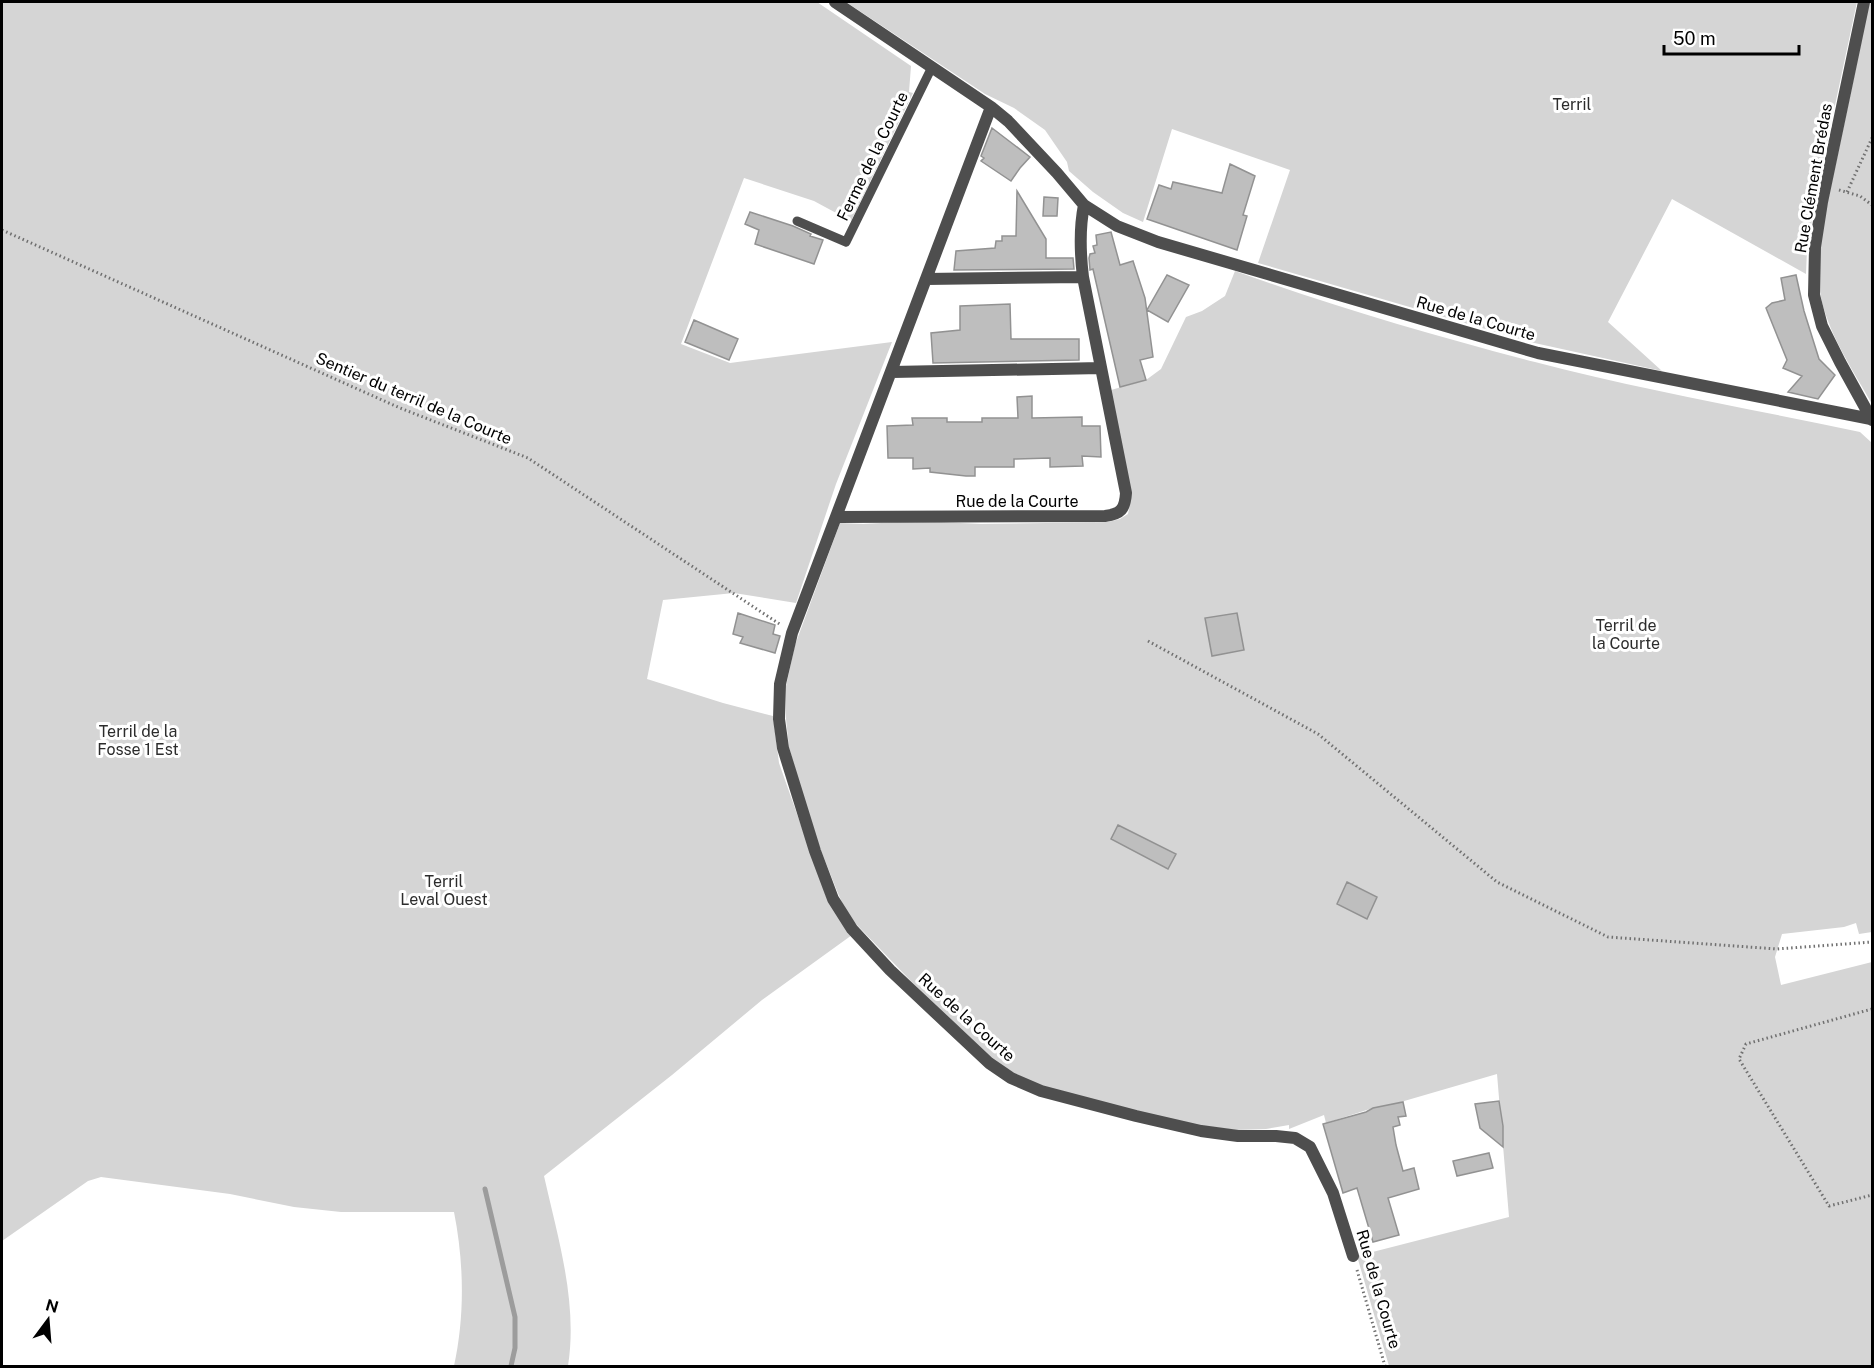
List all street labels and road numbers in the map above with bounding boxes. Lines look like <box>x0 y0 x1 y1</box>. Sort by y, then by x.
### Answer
street label: Ferme de la Courte <box>833 88 912 224</box>
street label: Rue Clément Brédas <box>1791 102 1836 254</box>
street label: Rue de la Courte <box>1414 292 1538 345</box>
street label: Sentier du terril de la Courte <box>313 348 515 448</box>
street label: Rue de la Courte <box>955 492 1079 511</box>
street label: Rue de la Courte <box>915 969 1019 1066</box>
street label: Rue de la Courte <box>1352 1227 1405 1351</box>

